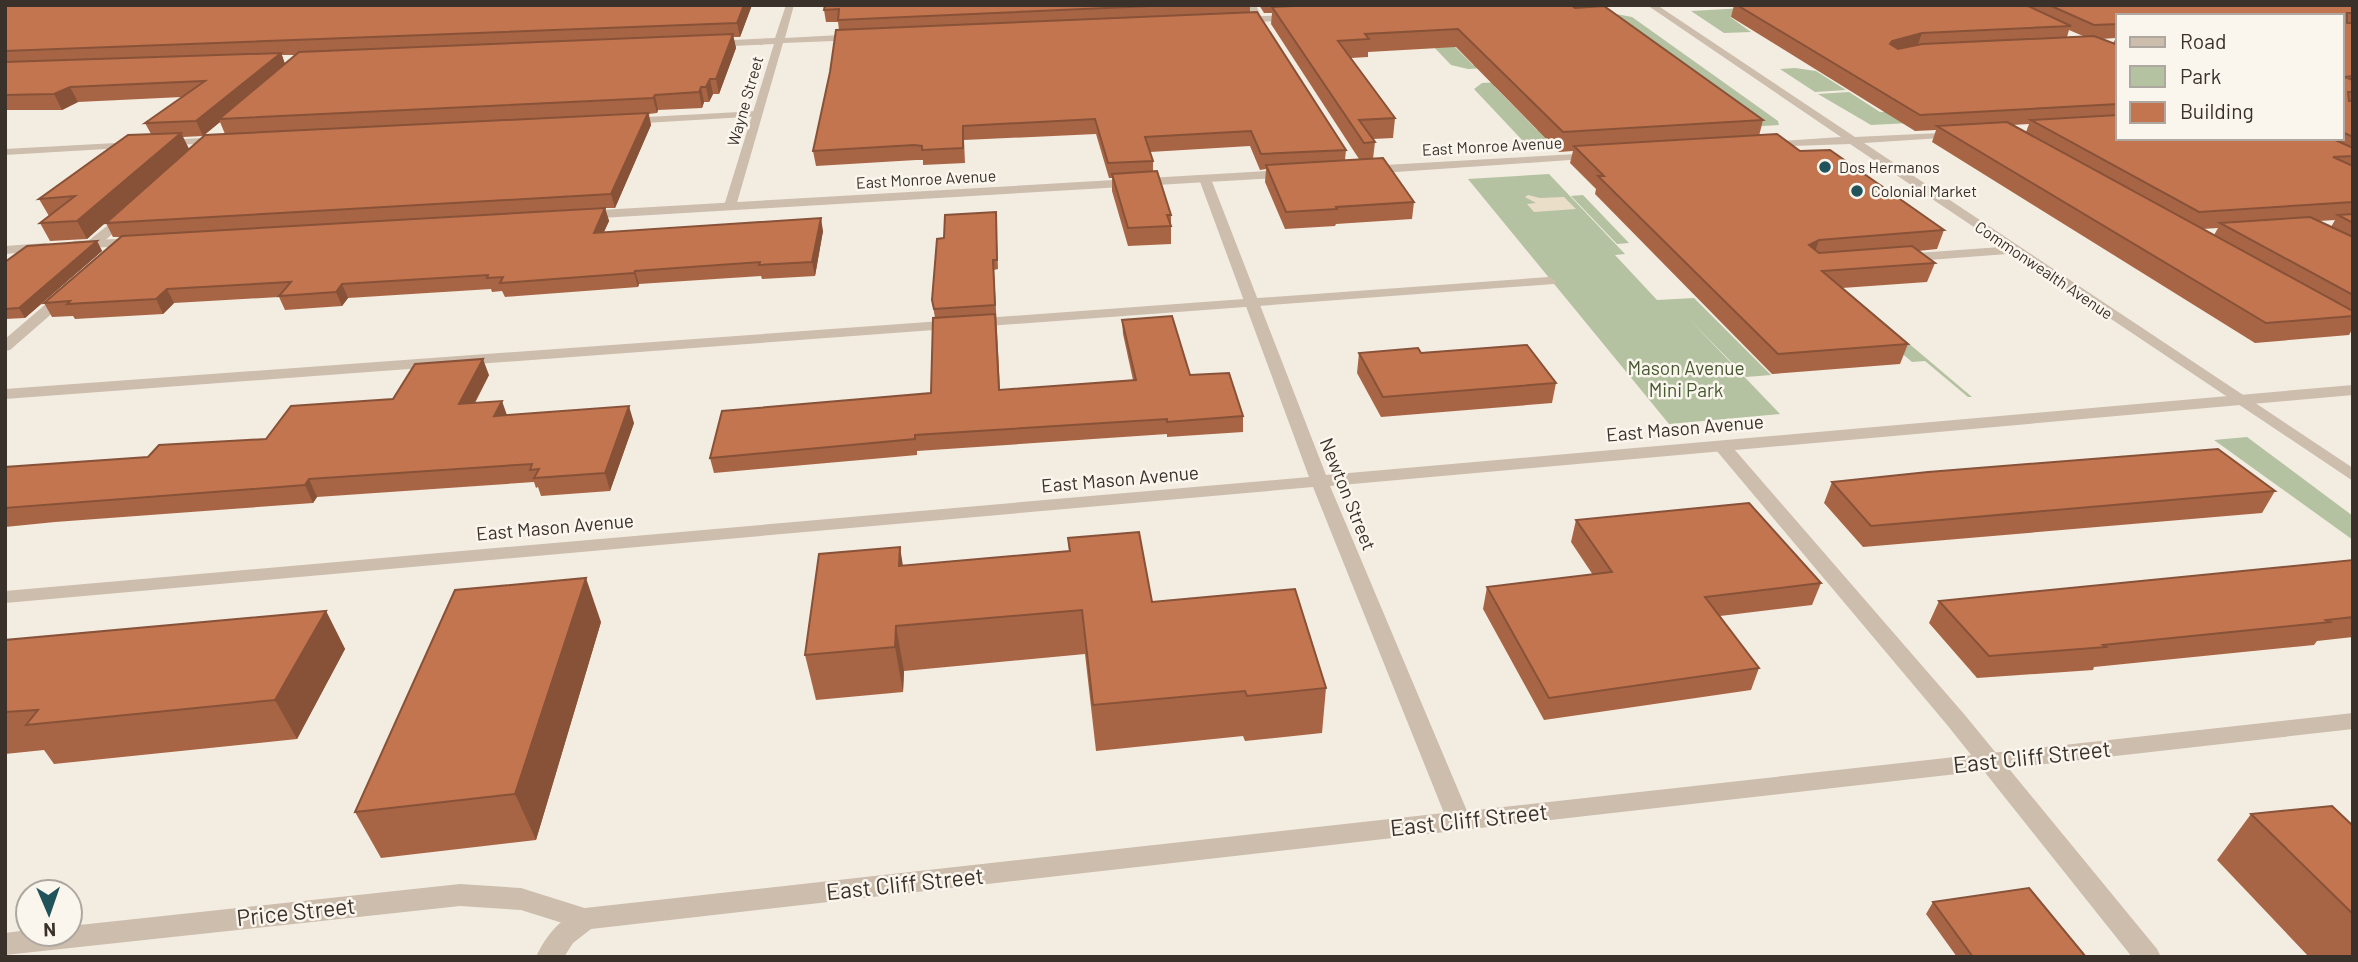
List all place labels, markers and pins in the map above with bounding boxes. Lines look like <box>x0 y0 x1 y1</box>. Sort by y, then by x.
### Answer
place label: Dos Hermanos <box>1839 157 1940 176</box>
marker: Dos Hermanos <box>1817 159 1833 175</box>
place label: Colonial Market <box>1871 181 1977 200</box>
marker: Colonial Market <box>1849 183 1865 199</box>

